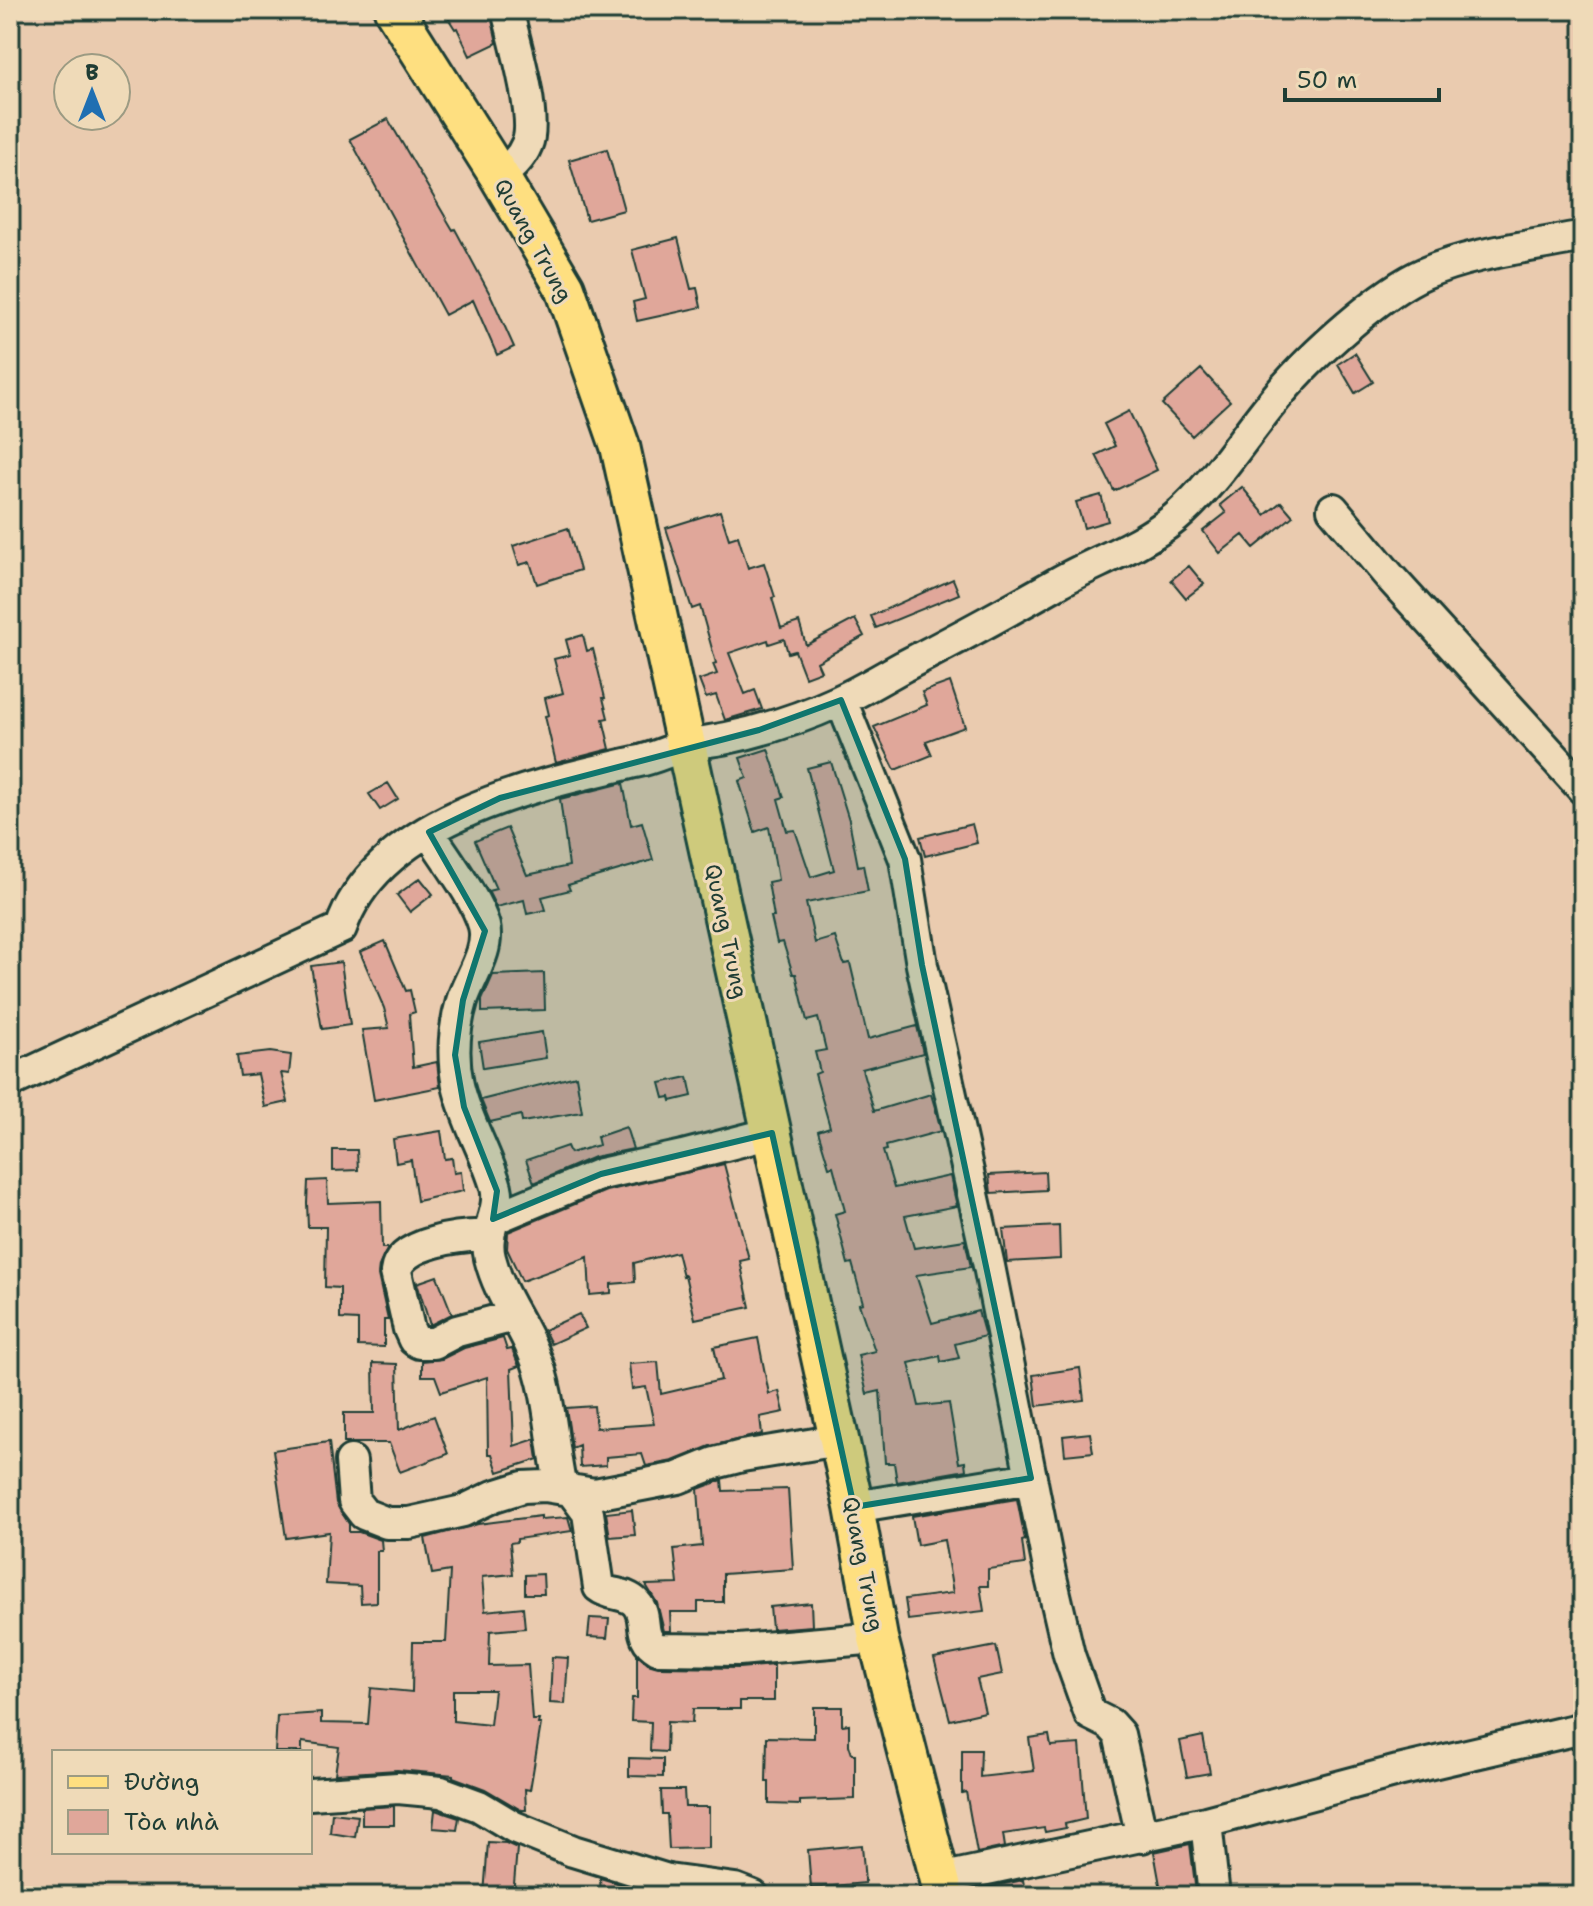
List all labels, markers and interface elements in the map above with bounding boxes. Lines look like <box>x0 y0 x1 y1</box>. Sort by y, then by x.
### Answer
north arrow <box>52 52 132 132</box>
scale bar <box>1285 52 1439 102</box>
text: B <box>85 58 99 87</box>
text: 50 m <box>1297 64 1357 96</box>
street label: Quang Trung <box>488 173 579 307</box>
street label: Quang Trung <box>698 861 755 1001</box>
street label: Quang Trung <box>836 1494 891 1634</box>
legend <box>52 1750 312 1854</box>
text: Đường <box>124 1766 199 1798</box>
text: Tòa nhà <box>124 1806 219 1838</box>

